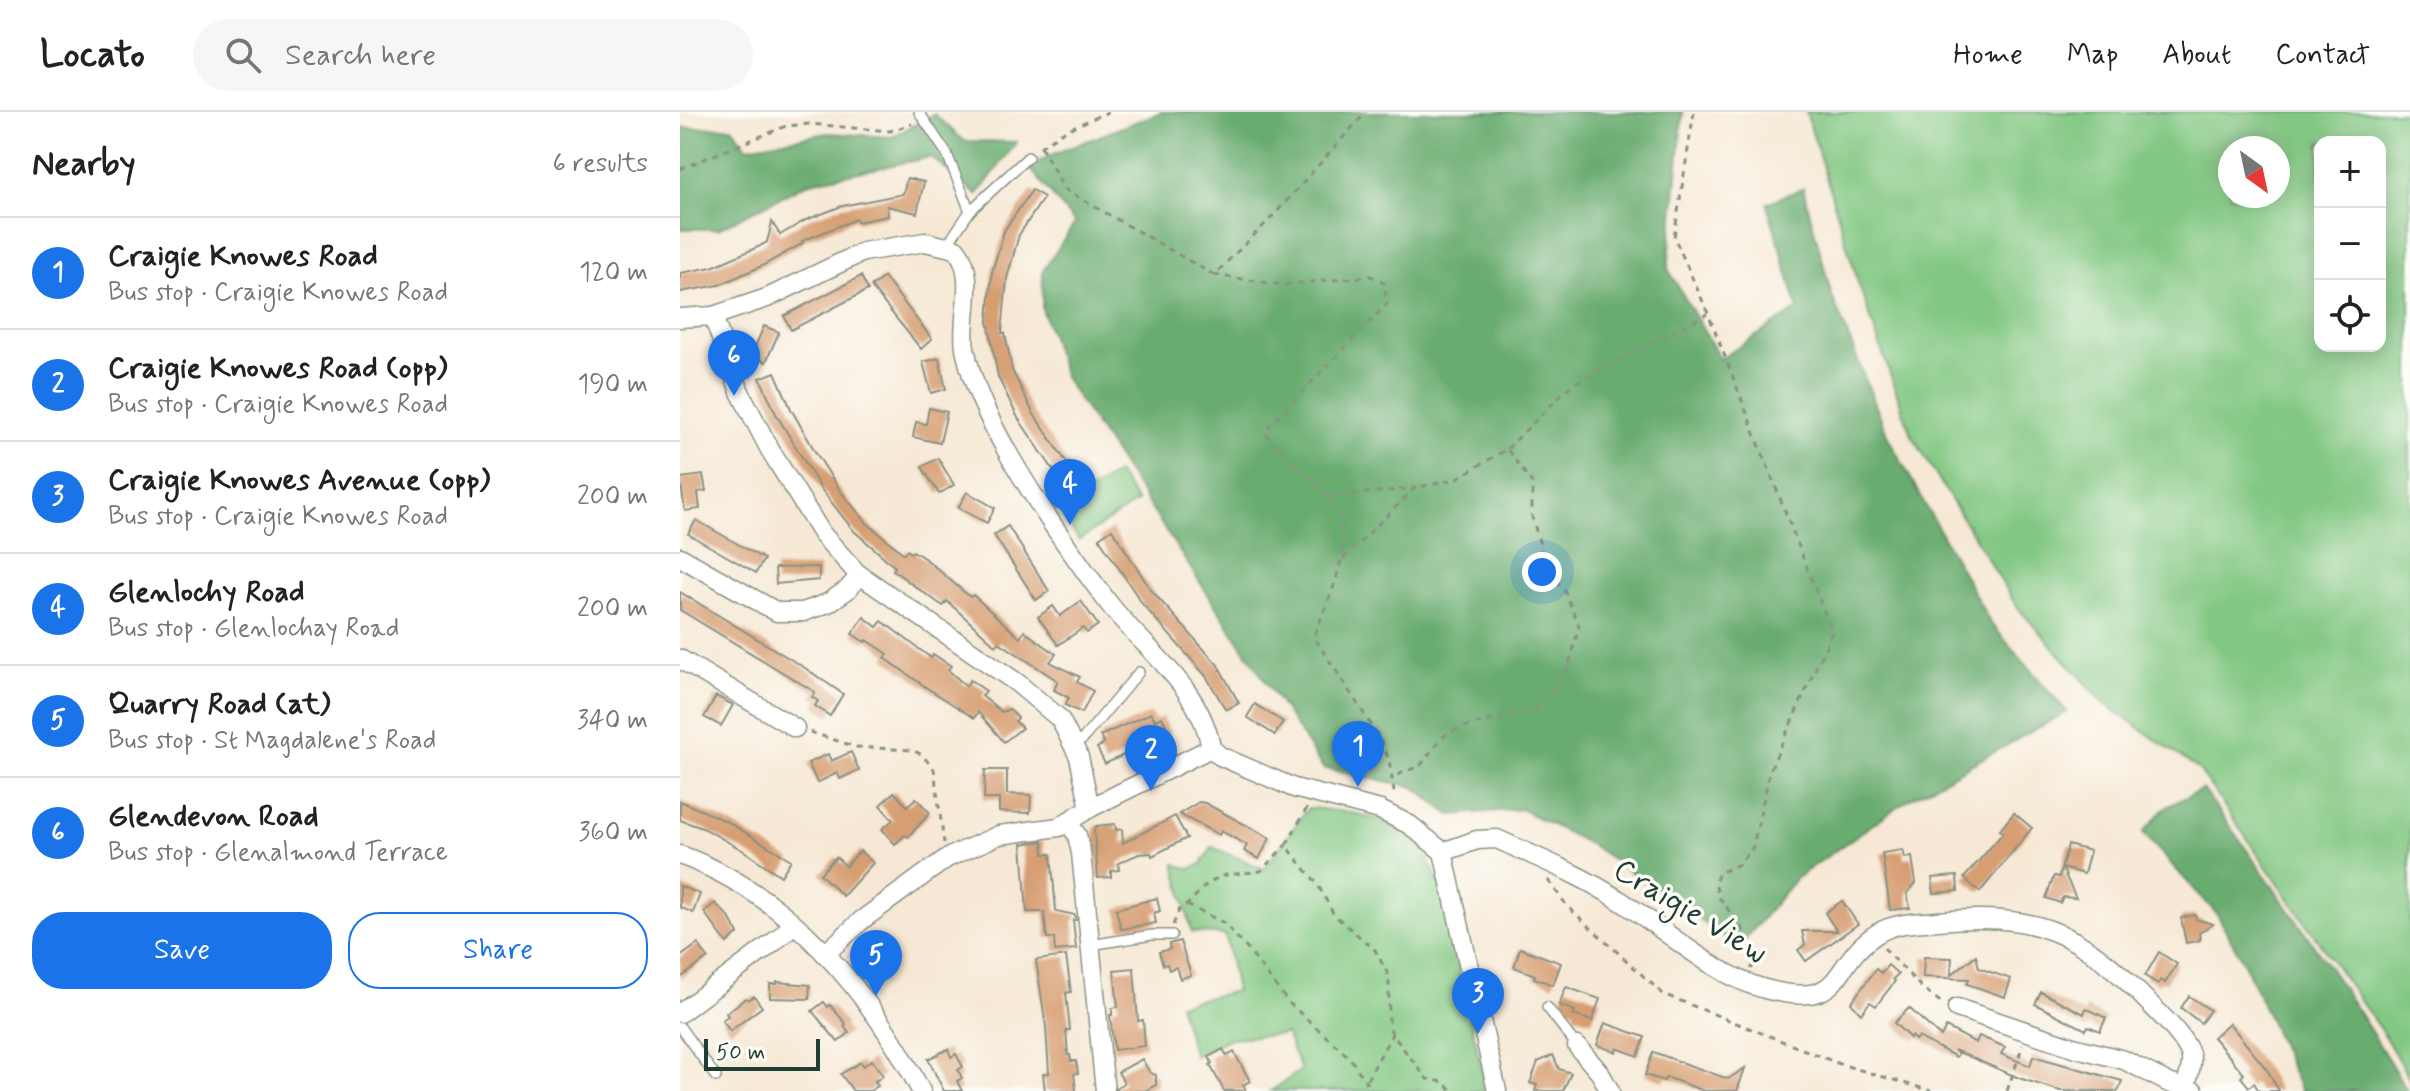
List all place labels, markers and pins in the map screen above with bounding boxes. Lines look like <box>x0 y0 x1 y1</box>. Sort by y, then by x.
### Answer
pin: 6 <box>708 330 760 396</box>
pin: 4 <box>1044 459 1096 525</box>
pin: 1 <box>1332 721 1384 787</box>
pin: 2 <box>1125 725 1177 791</box>
pin: 5 <box>850 930 902 996</box>
pin: 3 <box>1452 968 1504 1034</box>

